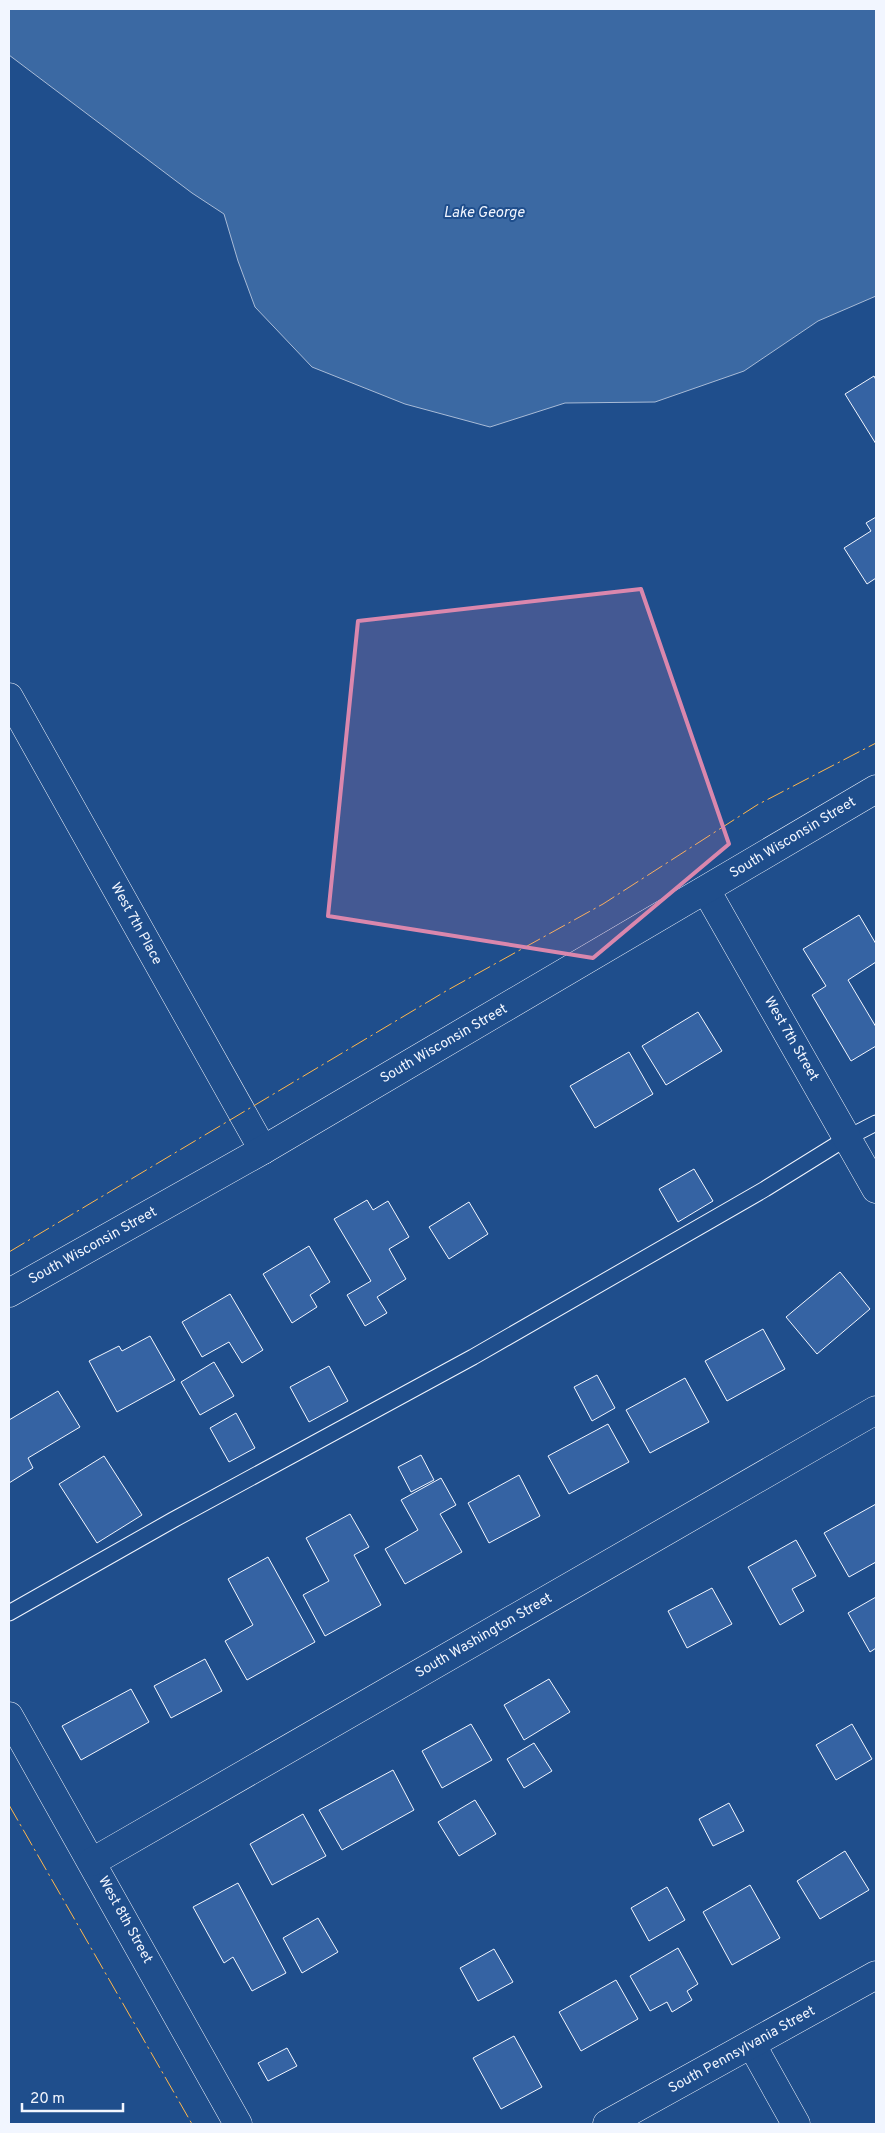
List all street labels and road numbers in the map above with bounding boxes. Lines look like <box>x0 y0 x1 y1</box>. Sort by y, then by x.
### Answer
street label: South Wisconsin Street <box>727 794 859 882</box>
street label: West 7th Place <box>106 880 166 968</box>
street label: West 7th Street <box>760 994 822 1084</box>
street label: South Wisconsin Street <box>377 1001 511 1087</box>
street label: South Wisconsin Street <box>26 1204 160 1288</box>
street label: South Washington Street <box>413 1590 555 1682</box>
street label: West 8th Street <box>94 1873 156 1967</box>
street label: South Pennsylvania Street <box>666 2003 818 2097</box>

